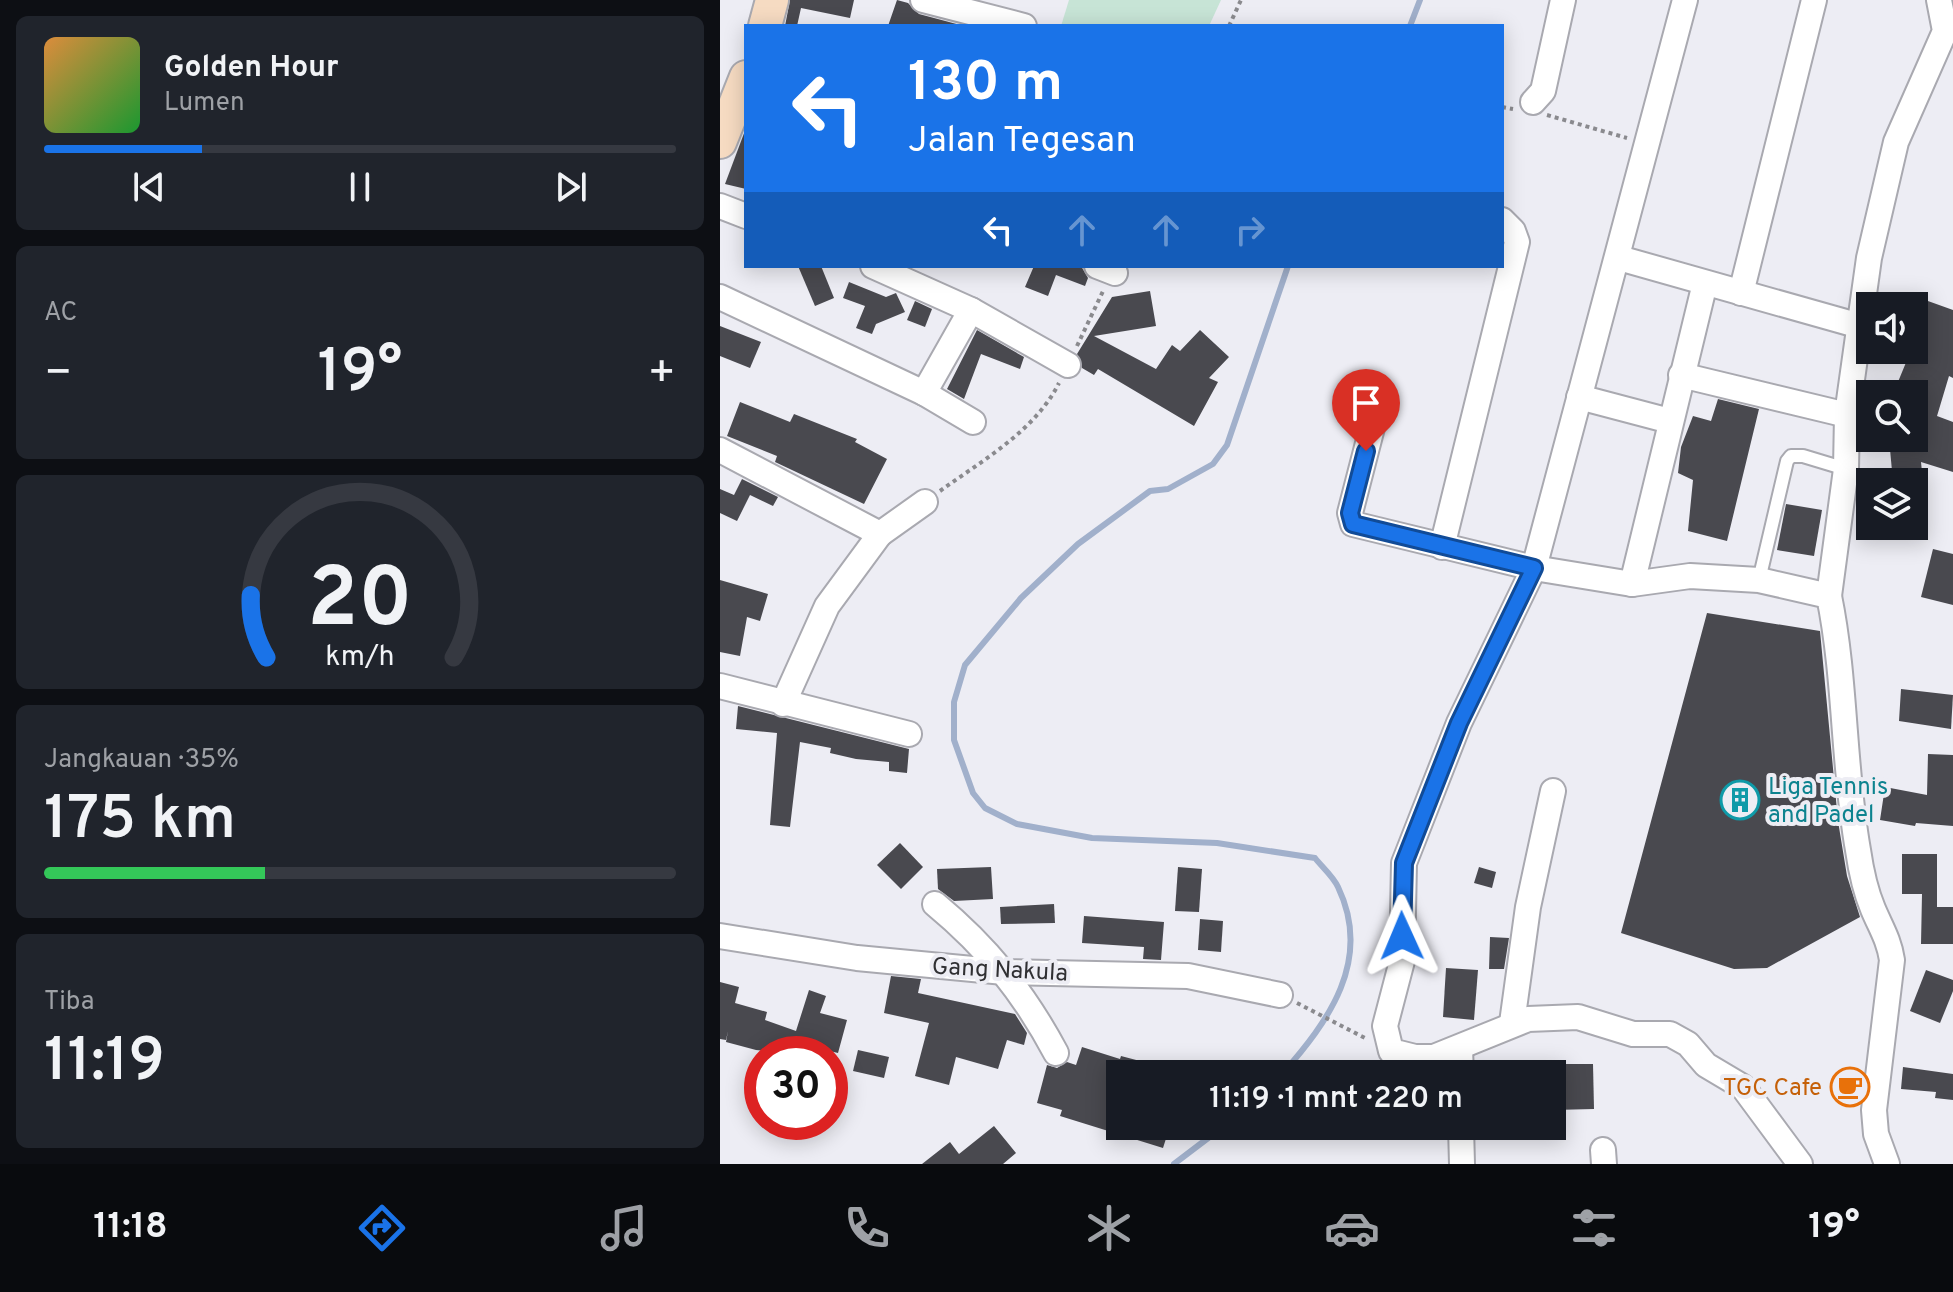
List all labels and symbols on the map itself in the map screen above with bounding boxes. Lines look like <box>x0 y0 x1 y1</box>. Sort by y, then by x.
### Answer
pin <box>1332 369 1400 451</box>
place label: Liga Tennis and Padel <box>1768 773 1888 831</box>
building icon: Liga Tennis and Padel <box>1719 779 1761 821</box>
position arrow <box>1360 894 1444 978</box>
street label: Gang Nakula <box>931 952 1069 990</box>
speed limit sign: 30 <box>744 1036 848 1140</box>
cafe icon: TGC Cafe <box>1829 1066 1871 1108</box>
place label: TGC Cafe <box>1723 1074 1822 1104</box>

